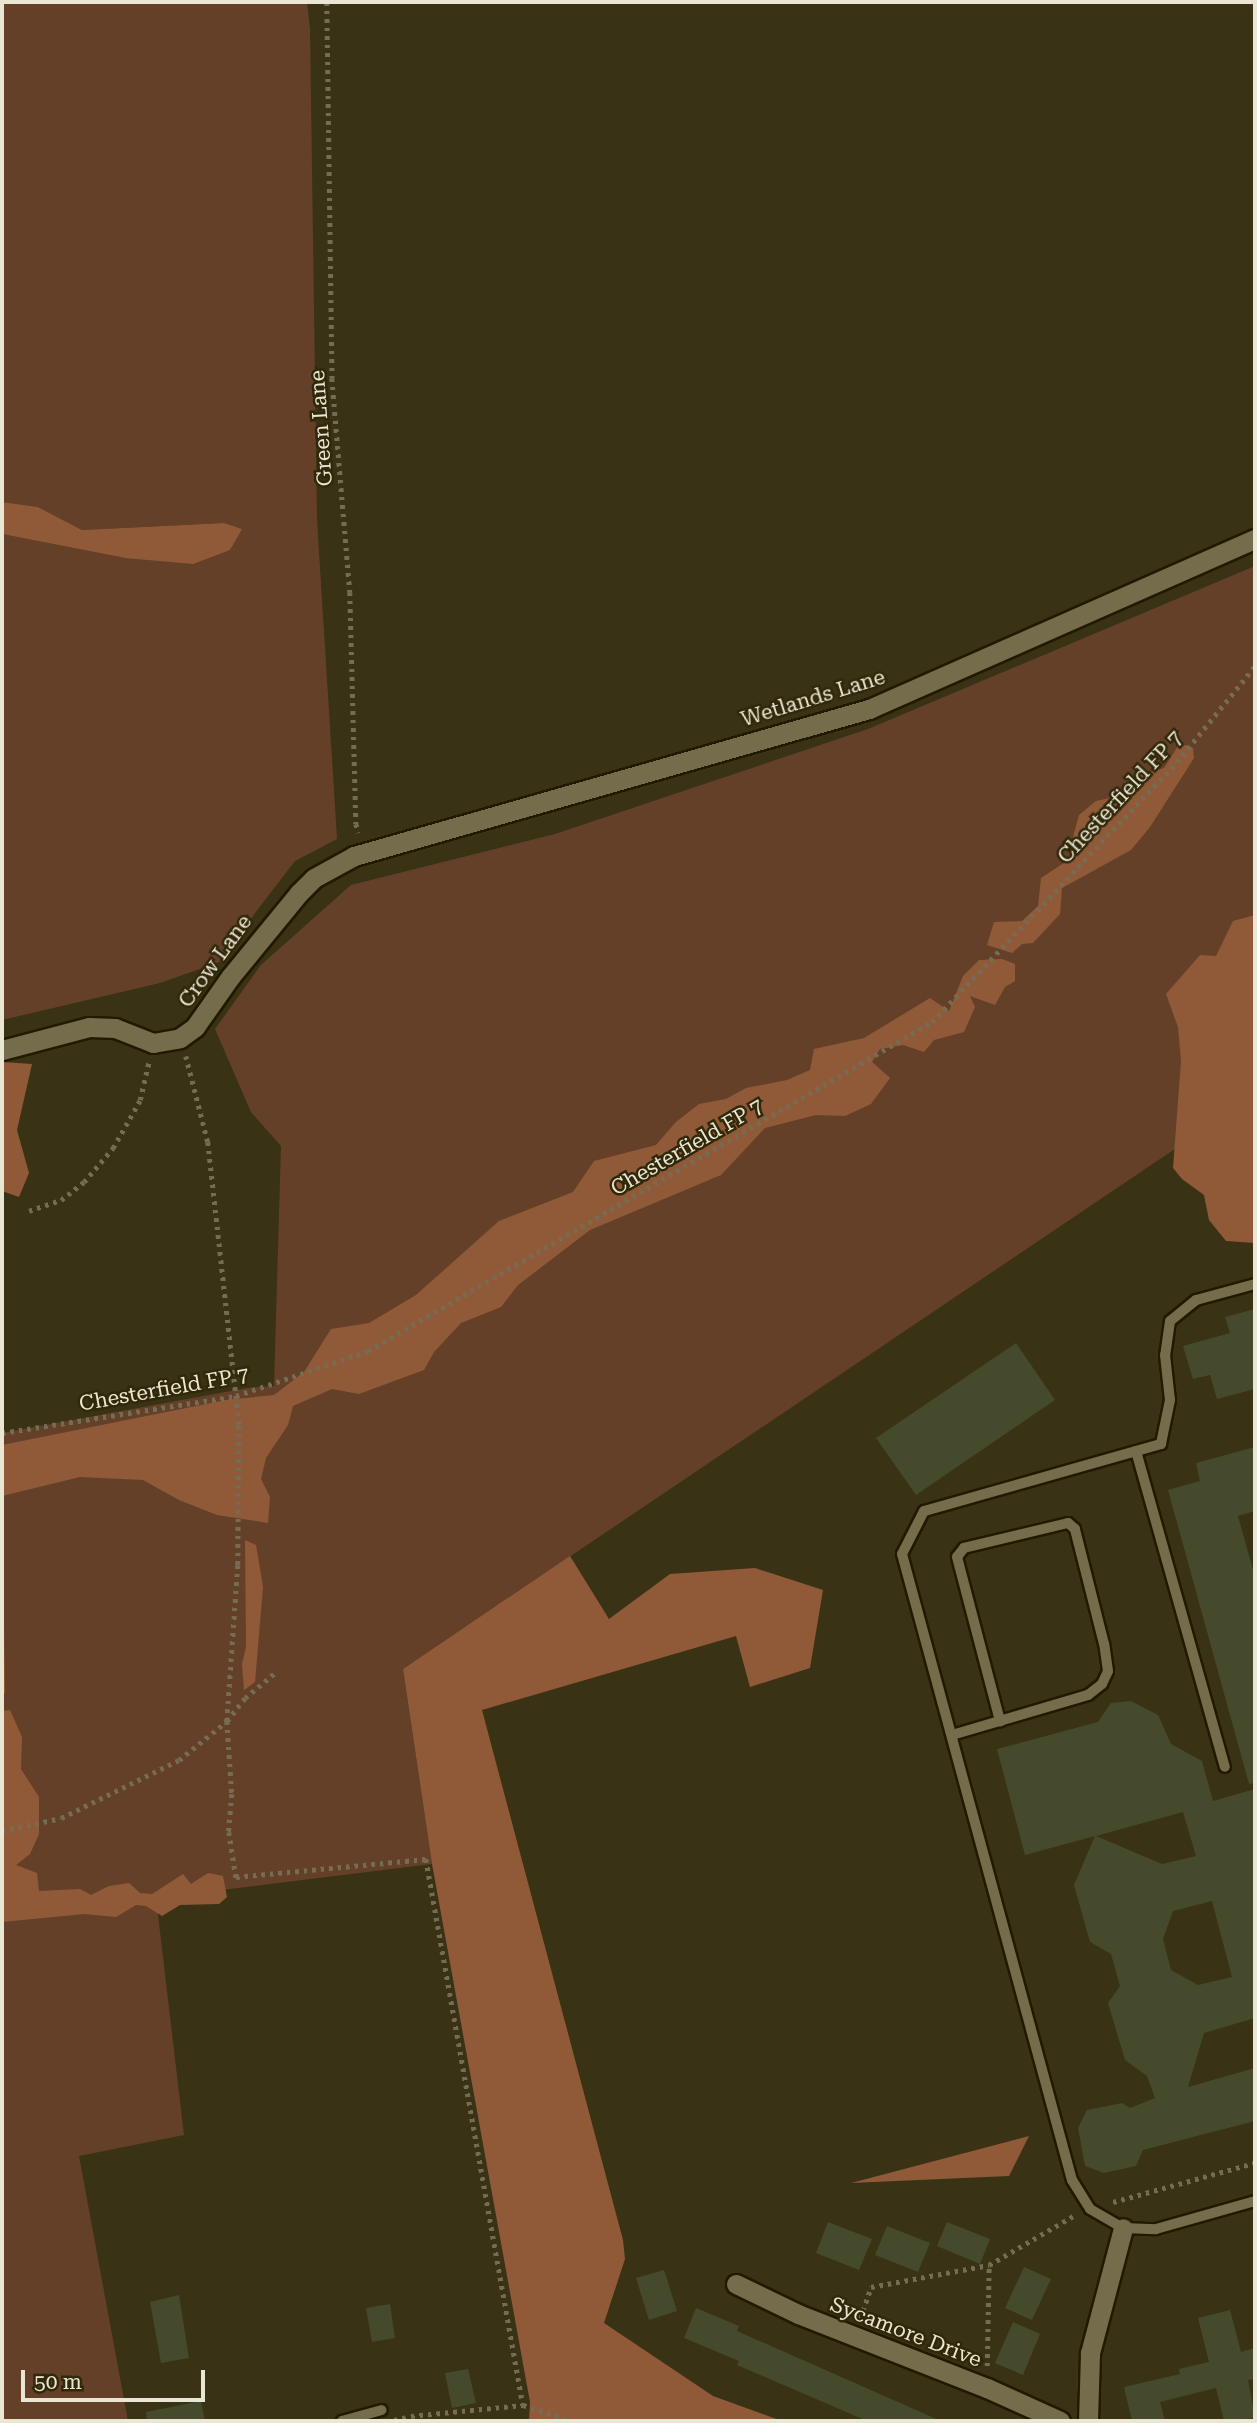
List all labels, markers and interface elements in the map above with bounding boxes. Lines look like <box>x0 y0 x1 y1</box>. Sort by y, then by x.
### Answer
street label: Green Lane <box>304 369 338 487</box>
street label: Wetlands Lane <box>738 664 888 732</box>
street label: Chesterfield FP 7 <box>1052 726 1188 868</box>
street label: Crow Lane <box>173 910 257 1012</box>
street label: Chesterfield FP 7 <box>606 1093 768 1201</box>
street label: Chesterfield FP 7 <box>77 1362 251 1416</box>
street label: Sycamore Drive <box>827 2292 985 2372</box>
scale bar <box>24 2356 208 2400</box>
text: 50 m <box>34 2370 82 2394</box>

